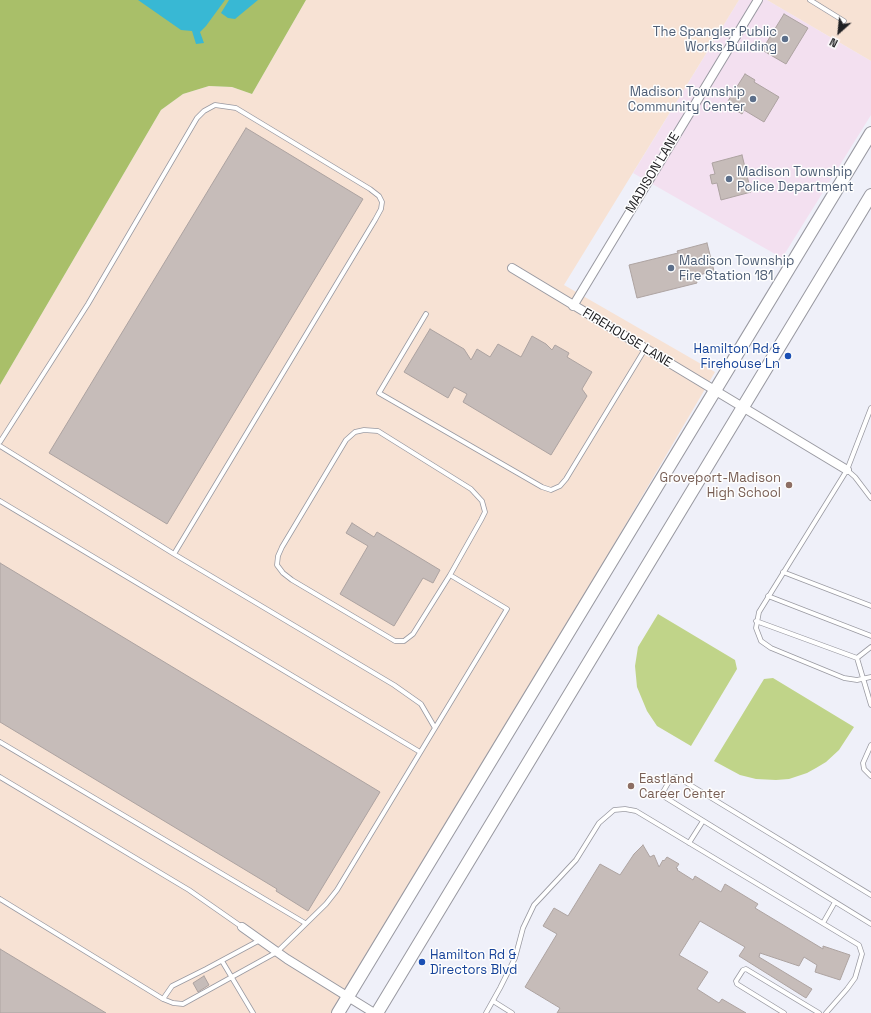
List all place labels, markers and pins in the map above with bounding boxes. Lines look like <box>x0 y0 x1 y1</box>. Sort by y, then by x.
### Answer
place label: The Spangler Public Works Building <box>653 24 777 55</box>
marker: The Spangler Public Works Building <box>780 34 790 44</box>
place label: Madison Township Community Center <box>628 84 745 115</box>
marker: Madison Township Community Center <box>748 94 758 104</box>
place label: Madison Township Police Department <box>737 164 854 195</box>
marker: Madison Township Police Department <box>724 174 734 184</box>
place label: Madison Township Fire Station 181 <box>679 253 794 284</box>
marker: Madison Township Fire Station 181 <box>666 263 676 273</box>
place label: Hamilton Rd & Firehouse Ln <box>694 341 780 372</box>
marker: Hamilton Rd & Firehouse Ln <box>783 351 793 361</box>
place label: Groveport-Madison High School <box>660 470 781 501</box>
marker: Groveport-Madison High School <box>784 480 794 490</box>
place label: Eastland Career Center <box>639 771 725 802</box>
marker: Eastland Career Center <box>626 781 636 791</box>
place label: Hamilton Rd & Directors Blvd <box>430 947 517 978</box>
marker: Hamilton Rd & Directors Blvd <box>417 957 427 967</box>

